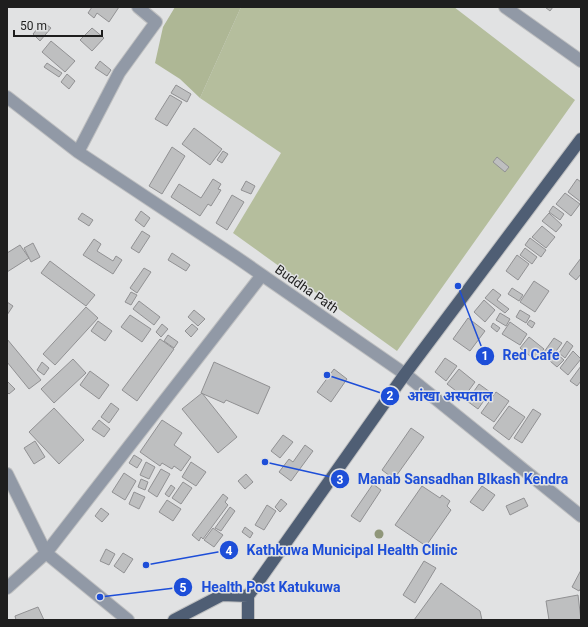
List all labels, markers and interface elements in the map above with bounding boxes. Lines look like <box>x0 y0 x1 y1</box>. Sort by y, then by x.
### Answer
scale bar <box>14 12 102 38</box>
text: 50 m <box>20 19 47 33</box>
street label: Buddha Path <box>272 262 342 316</box>
callout: Red Cafe <box>475 343 568 369</box>
text: Red Cafe <box>503 347 560 363</box>
text: 1 <box>482 349 488 363</box>
callout: आंखा अस्पताल <box>380 383 501 409</box>
text: आंखा अस्पताल <box>407 388 493 404</box>
text: 2 <box>387 389 394 403</box>
callout: Manab Sansadhan BIkash Kendra <box>330 466 576 492</box>
text: Manab Sansadhan BIkash Kendra <box>358 471 569 487</box>
text: 3 <box>337 473 344 487</box>
callout: Kathkuwa Municipal Health Clinic <box>219 537 466 563</box>
text: Kathkuwa Municipal Health Clinic <box>247 542 457 558</box>
text: 4 <box>226 544 233 558</box>
callout: Health Post Katukuwa <box>173 574 348 600</box>
text: Health Post Katukuwa <box>201 579 341 595</box>
text: 5 <box>180 581 187 595</box>

